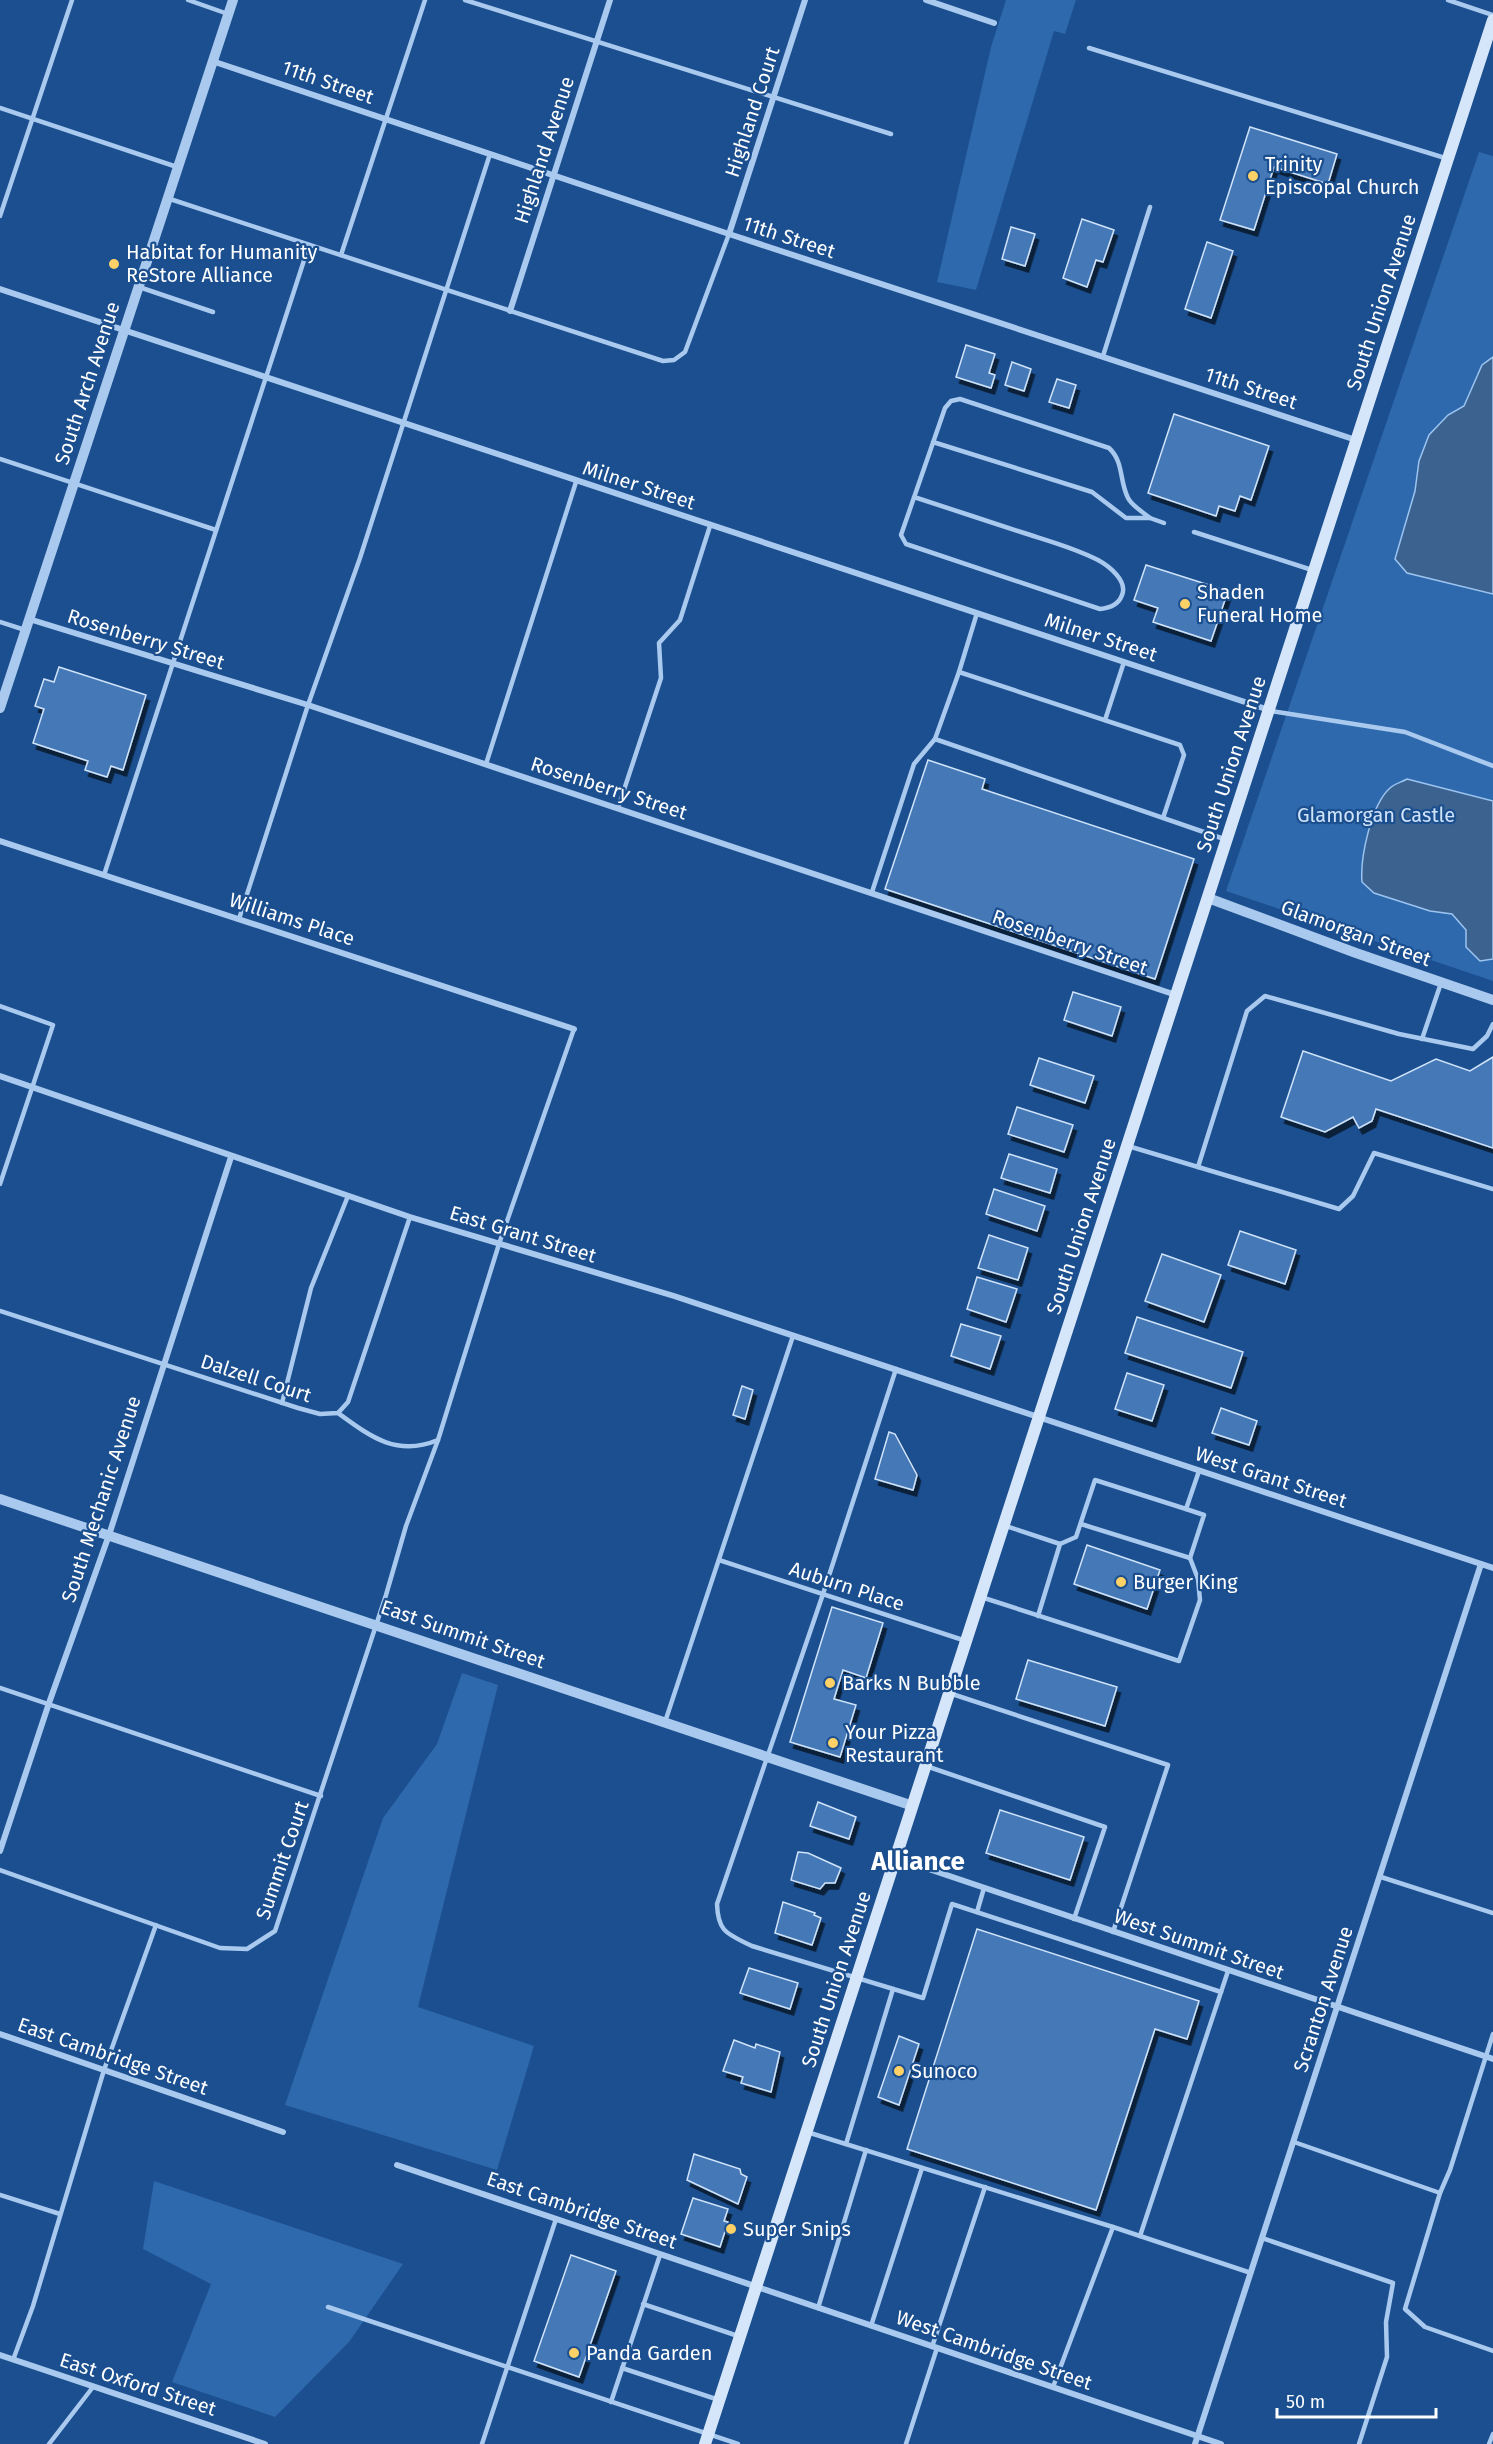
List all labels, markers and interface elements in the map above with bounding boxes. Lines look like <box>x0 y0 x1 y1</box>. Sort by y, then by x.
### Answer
street label: Highland Court <box>720 43 785 180</box>
street label: 11th Street <box>279 55 378 109</box>
street label: Highland Avenue <box>509 73 579 227</box>
place label: Trinity Episcopal Church <box>1265 152 1419 199</box>
marker: Trinity Episcopal Church <box>1246 169 1260 183</box>
street label: 11th Street <box>740 211 839 263</box>
street label: South Union Avenue <box>1341 211 1421 393</box>
place label: Habitat for Humanity ReStore Alliance <box>126 240 317 287</box>
marker: Habitat for Humanity ReStore Alliance <box>107 257 121 271</box>
street label: South Arch Avenue <box>49 298 125 468</box>
street label: 11th Street <box>1202 362 1301 414</box>
street label: Milner Street <box>580 456 699 515</box>
place label: Shaden Funeral Home <box>1197 580 1323 627</box>
marker: Shaden Funeral Home <box>1178 597 1192 611</box>
street label: Rosenberry Street <box>65 604 228 675</box>
street label: Milner Street <box>1042 608 1161 667</box>
street label: South Union Avenue <box>1191 673 1271 855</box>
street label: Rosenberry Street <box>528 751 691 825</box>
park label: Glamorgan Castle <box>1297 803 1455 827</box>
street label: Williams Place <box>226 887 358 951</box>
street label: Glamorgan Street <box>1278 895 1435 972</box>
street label: Rosenberry Street <box>989 904 1152 980</box>
street label: South Union Avenue <box>1041 1135 1121 1317</box>
street label: East Grant Street <box>447 1200 600 1268</box>
street label: Dalzell Court <box>198 1349 315 1407</box>
street label: South Mechanic Avenue <box>56 1393 146 1605</box>
street label: West Grant Street <box>1192 1441 1351 1513</box>
street label: Auburn Place <box>786 1556 908 1616</box>
place label: Burger King <box>1133 1570 1238 1594</box>
marker: Burger King <box>1114 1575 1128 1589</box>
street label: East Summit Street <box>378 1595 549 1674</box>
place label: Barks N Bubble <box>842 1671 981 1695</box>
marker: Barks N Bubble <box>823 1676 837 1690</box>
place label: Your Pizza Restaurant <box>845 1720 944 1767</box>
marker: Your Pizza Restaurant <box>826 1736 840 1750</box>
street label: Summit Court <box>250 1797 314 1923</box>
district label: Alliance <box>870 1846 965 1877</box>
street label: South Union Avenue <box>796 1888 876 2070</box>
street label: West Summit Street <box>1111 1904 1288 1985</box>
street label: Scranton Avenue <box>1288 1923 1358 2075</box>
street label: East Cambridge Street <box>15 2012 212 2100</box>
place label: Sunoco <box>911 2059 978 2083</box>
marker: Sunoco <box>892 2064 906 2078</box>
street label: East Cambridge Street <box>484 2166 681 2254</box>
place label: Super Snips <box>743 2217 851 2241</box>
marker: Super Snips <box>724 2222 738 2236</box>
street label: West Cambridge Street <box>893 2305 1096 2395</box>
place label: Panda Garden <box>586 2341 712 2365</box>
marker: Panda Garden <box>567 2346 581 2360</box>
street label: East Oxford Street <box>57 2347 220 2421</box>
scale bar <box>1277 2381 1436 2419</box>
text: 50 m <box>1286 2391 1325 2413</box>

